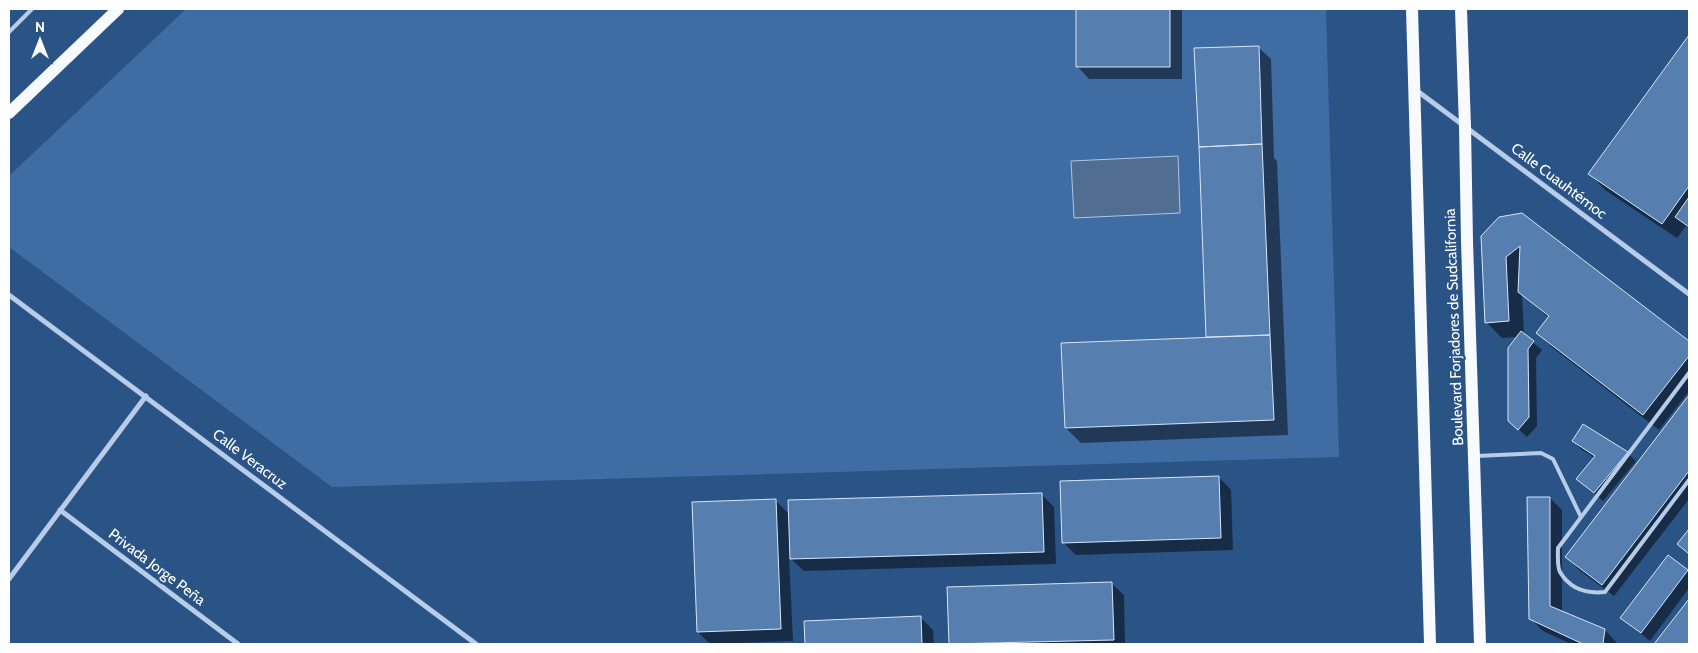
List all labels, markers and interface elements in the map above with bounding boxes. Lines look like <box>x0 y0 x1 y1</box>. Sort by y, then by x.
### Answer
north arrow <box>15 15 65 65</box>
text: N <box>35 18 45 36</box>
street label: Calle Cuauhtémoc <box>1508 139 1611 223</box>
street label: Boulevard Forjadores de Sudcalifornia <box>1441 207 1467 446</box>
street label: Calle Veracruz <box>209 425 291 493</box>
street label: Privada Jorge Peña <box>105 525 210 610</box>

